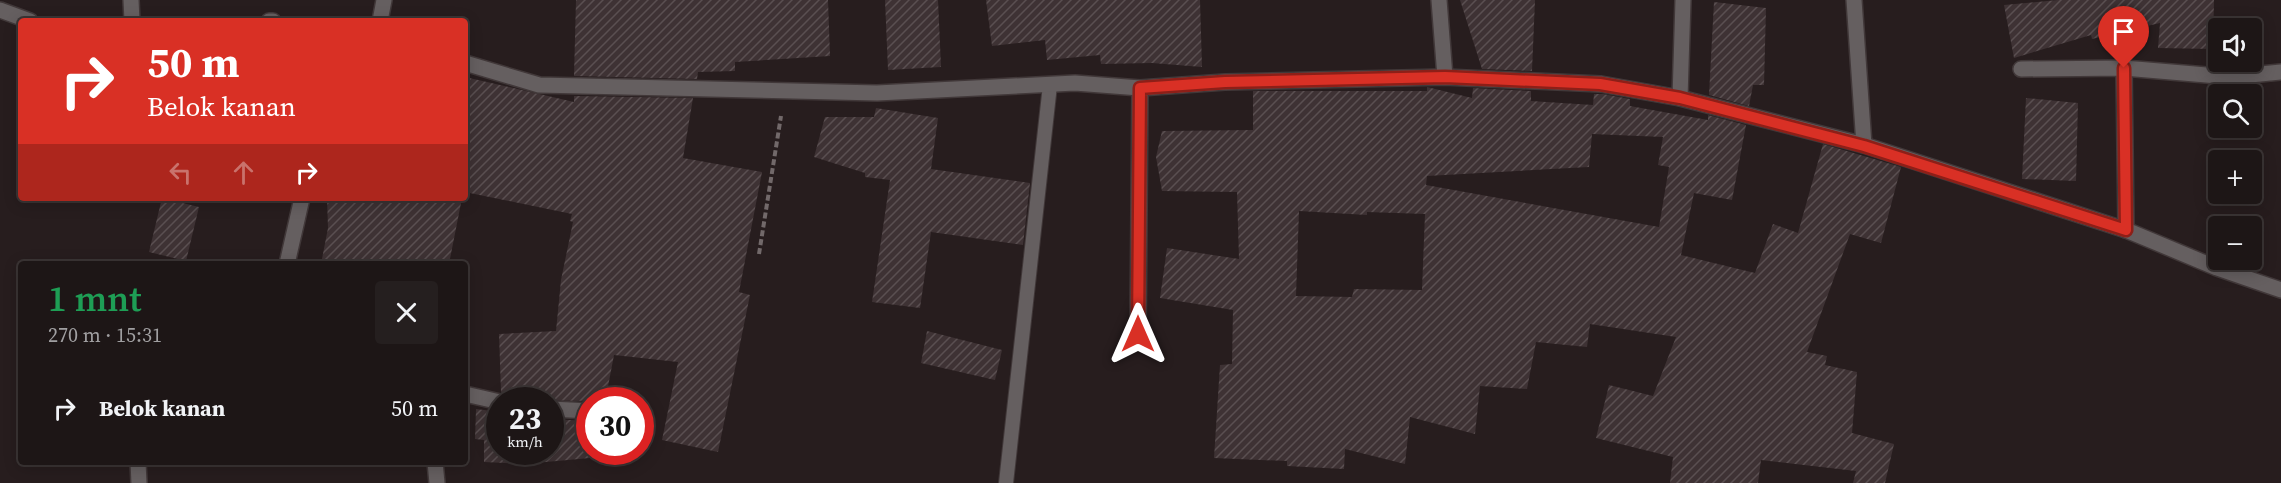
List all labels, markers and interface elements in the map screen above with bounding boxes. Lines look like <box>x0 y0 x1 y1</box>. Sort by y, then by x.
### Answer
pin <box>2098 6 2149 68</box>
icon: arrive <box>2107 15 2140 48</box>
map controls <box>2208 18 2262 270</box>
button: sound <box>2208 18 2262 72</box>
text: 50 m <box>147 33 240 91</box>
icon: right <box>48 42 126 120</box>
button: search <box>2208 84 2262 138</box>
text: Belok kanan <box>147 88 296 125</box>
button: + <box>2208 150 2262 204</box>
icon: left <box>164 156 197 189</box>
icon: ahead <box>227 156 260 189</box>
icon: right <box>290 156 323 189</box>
button: − <box>2208 216 2262 270</box>
text: 1 mnt <box>48 274 141 323</box>
button: close <box>375 281 438 344</box>
position arrow <box>1106 302 1170 366</box>
text: 270 m · 15:31 <box>48 321 162 349</box>
speed limit sign: 30 <box>576 387 654 465</box>
icon: right <box>48 392 81 425</box>
text: Belok kanan <box>99 393 225 423</box>
text: 50 m <box>391 393 438 423</box>
text: 23 <box>509 398 541 439</box>
text: km/h <box>507 431 543 452</box>

